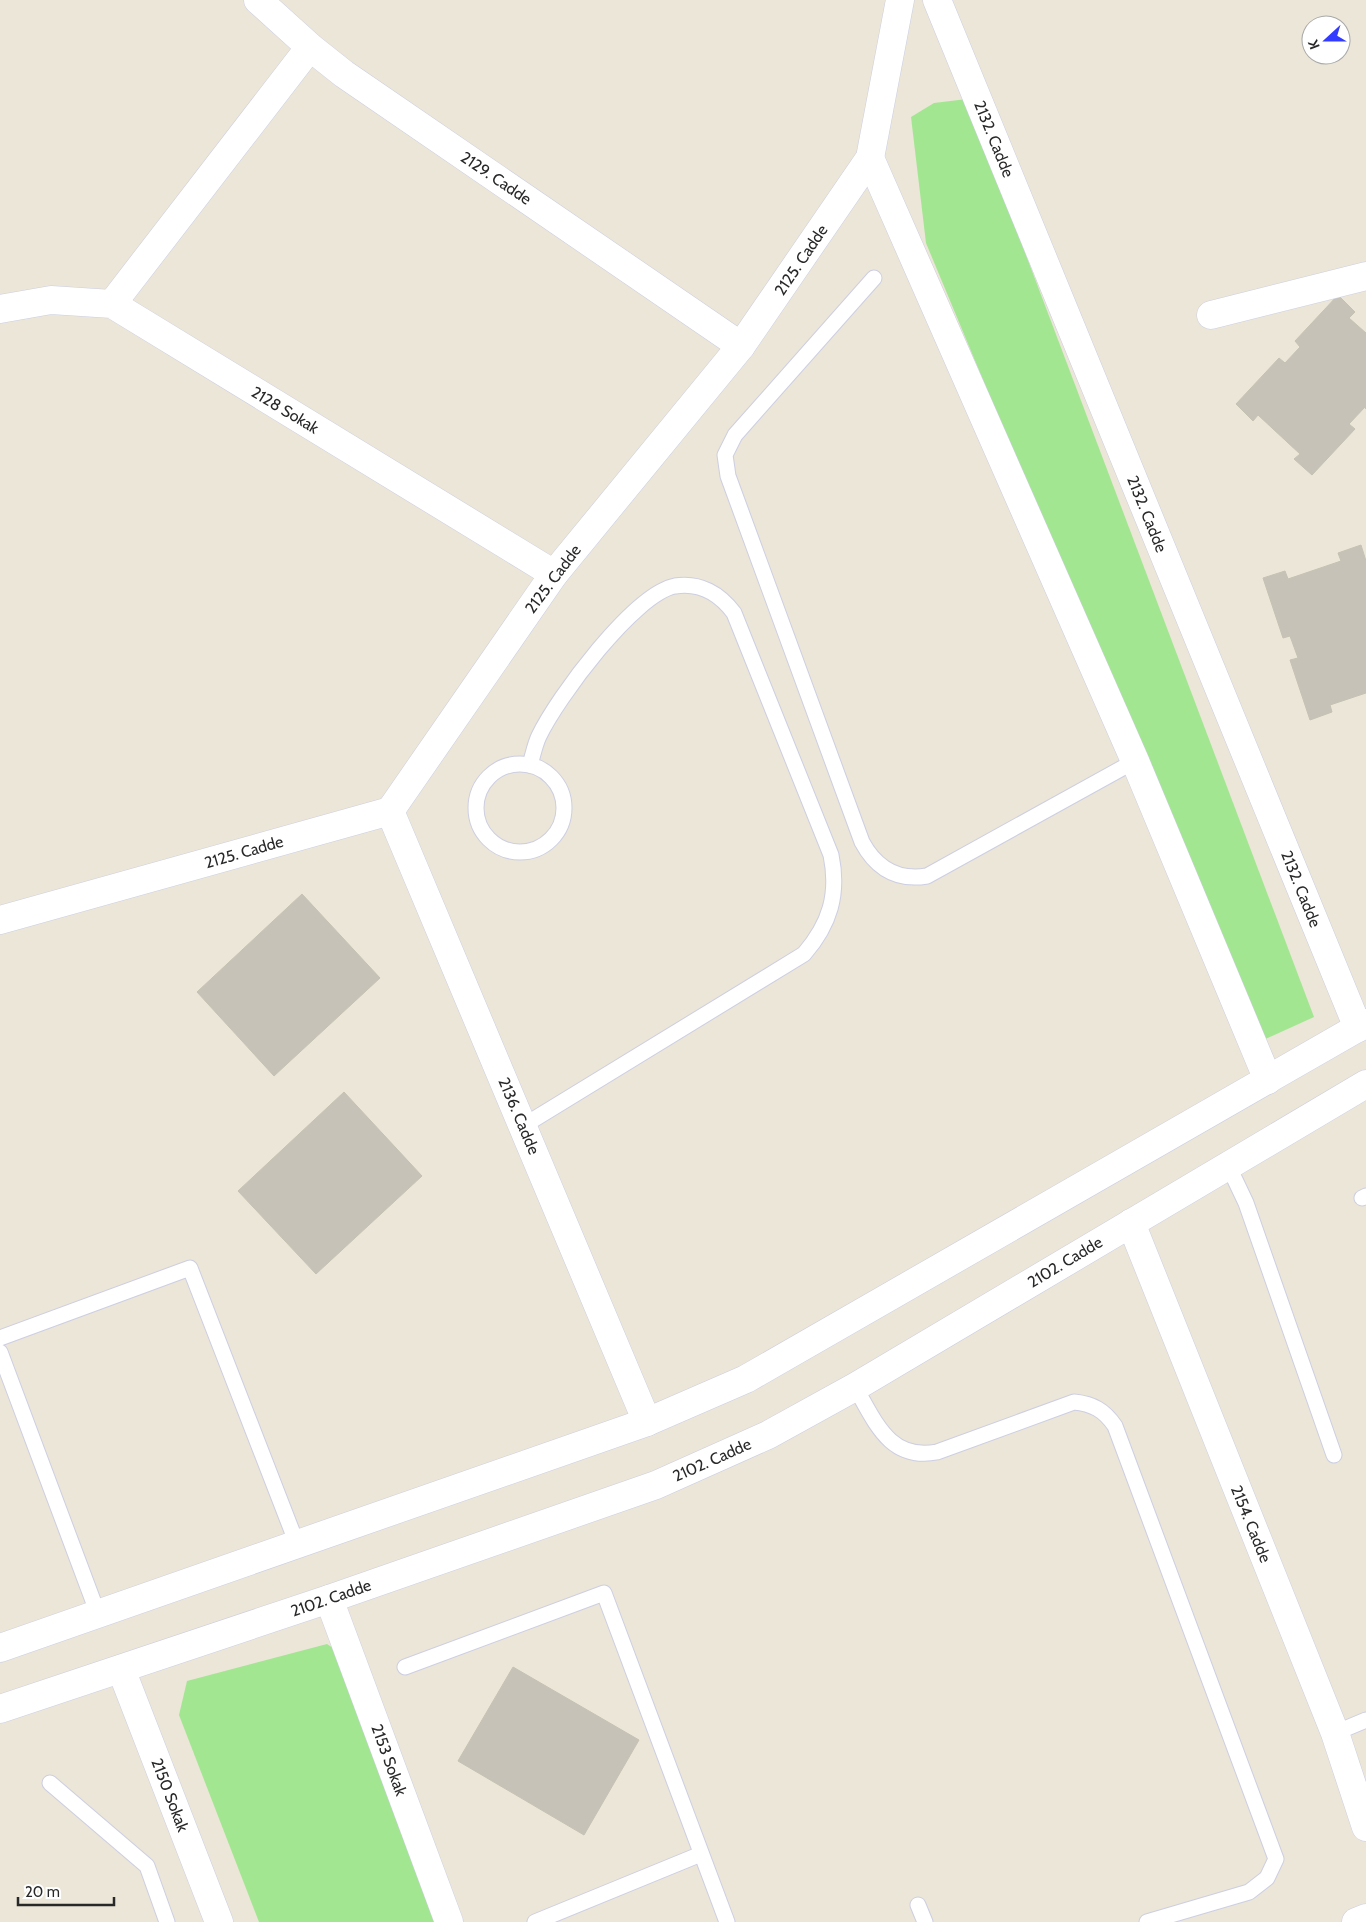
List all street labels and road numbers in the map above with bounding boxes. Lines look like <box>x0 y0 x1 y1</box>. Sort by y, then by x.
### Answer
street label: 2132. Cadde <box>970 98 1018 180</box>
street label: 2129. Cadde <box>457 147 535 209</box>
street label: 2125. Cadde <box>770 221 832 299</box>
street label: 2128 Sokak <box>248 382 323 438</box>
street label: 2132. Cadde <box>1123 473 1171 555</box>
street label: 2125. Cadde <box>521 541 585 617</box>
street label: 2125. Cadde <box>202 832 286 872</box>
street label: 2132. Cadde <box>1277 848 1325 930</box>
street label: 2136. Cadde <box>494 1075 544 1157</box>
street label: 2102. Cadde <box>1024 1232 1106 1292</box>
street label: 2102. Cadde <box>670 1434 754 1486</box>
street label: 2154. Cadde <box>1227 1483 1275 1565</box>
street label: 2102. Cadde <box>288 1575 374 1621</box>
street label: 2153 Sokak <box>367 1722 411 1799</box>
street label: 2150 Sokak <box>147 1756 193 1835</box>

